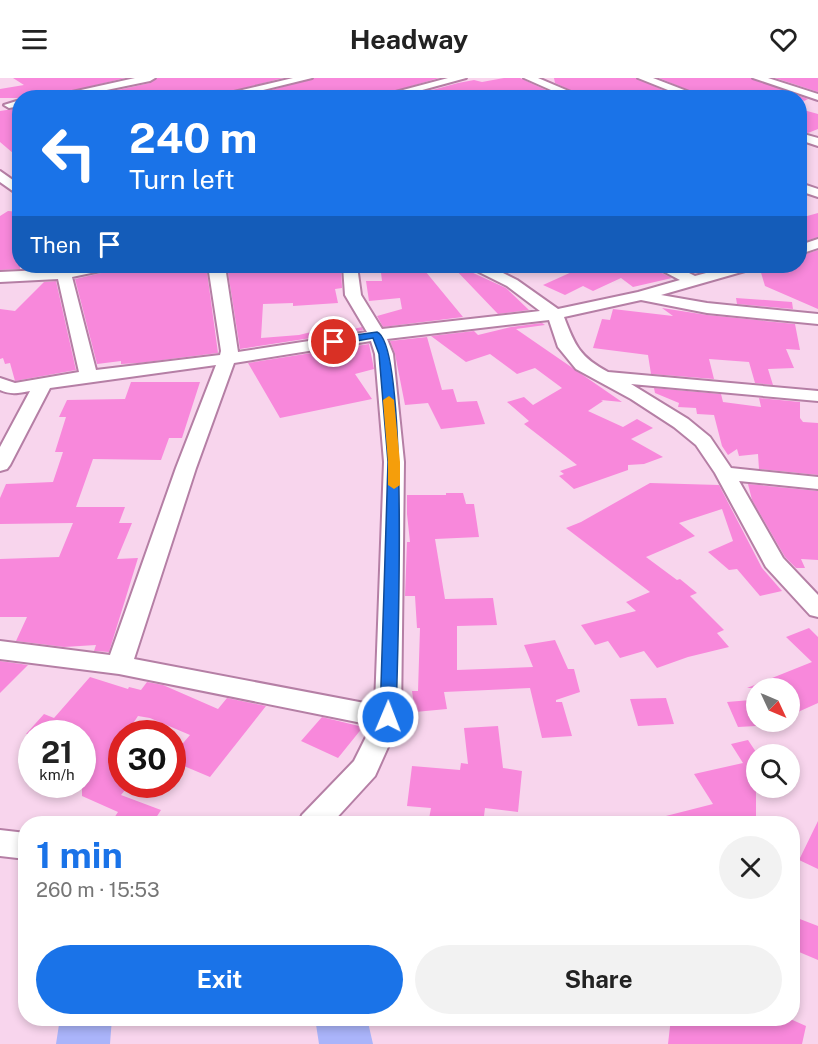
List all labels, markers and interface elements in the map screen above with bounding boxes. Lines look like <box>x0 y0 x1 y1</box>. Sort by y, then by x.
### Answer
icon: menu <box>18 23 51 56</box>
text: Headway <box>350 23 468 55</box>
icon: heart <box>767 23 800 56</box>
text: 240 m <box>129 113 257 162</box>
icon: left <box>30 114 108 192</box>
text: Turn left <box>129 163 235 195</box>
icon: arrive <box>93 228 126 261</box>
text: Then <box>30 232 81 258</box>
pin <box>308 316 359 367</box>
icon: arrive <box>317 325 350 358</box>
north arrow <box>746 678 800 732</box>
map controls <box>746 678 800 798</box>
position arrow <box>356 685 420 749</box>
speed limit sign: 30 <box>108 720 186 798</box>
text: 21 <box>41 734 73 770</box>
button: search <box>746 744 800 798</box>
text: km/h <box>39 766 75 783</box>
text: 1 min <box>36 834 123 876</box>
button: close <box>719 836 782 899</box>
text: 260 m · 15:53 <box>36 878 160 902</box>
button: Exit <box>36 945 403 1014</box>
button: Share <box>415 945 782 1014</box>

